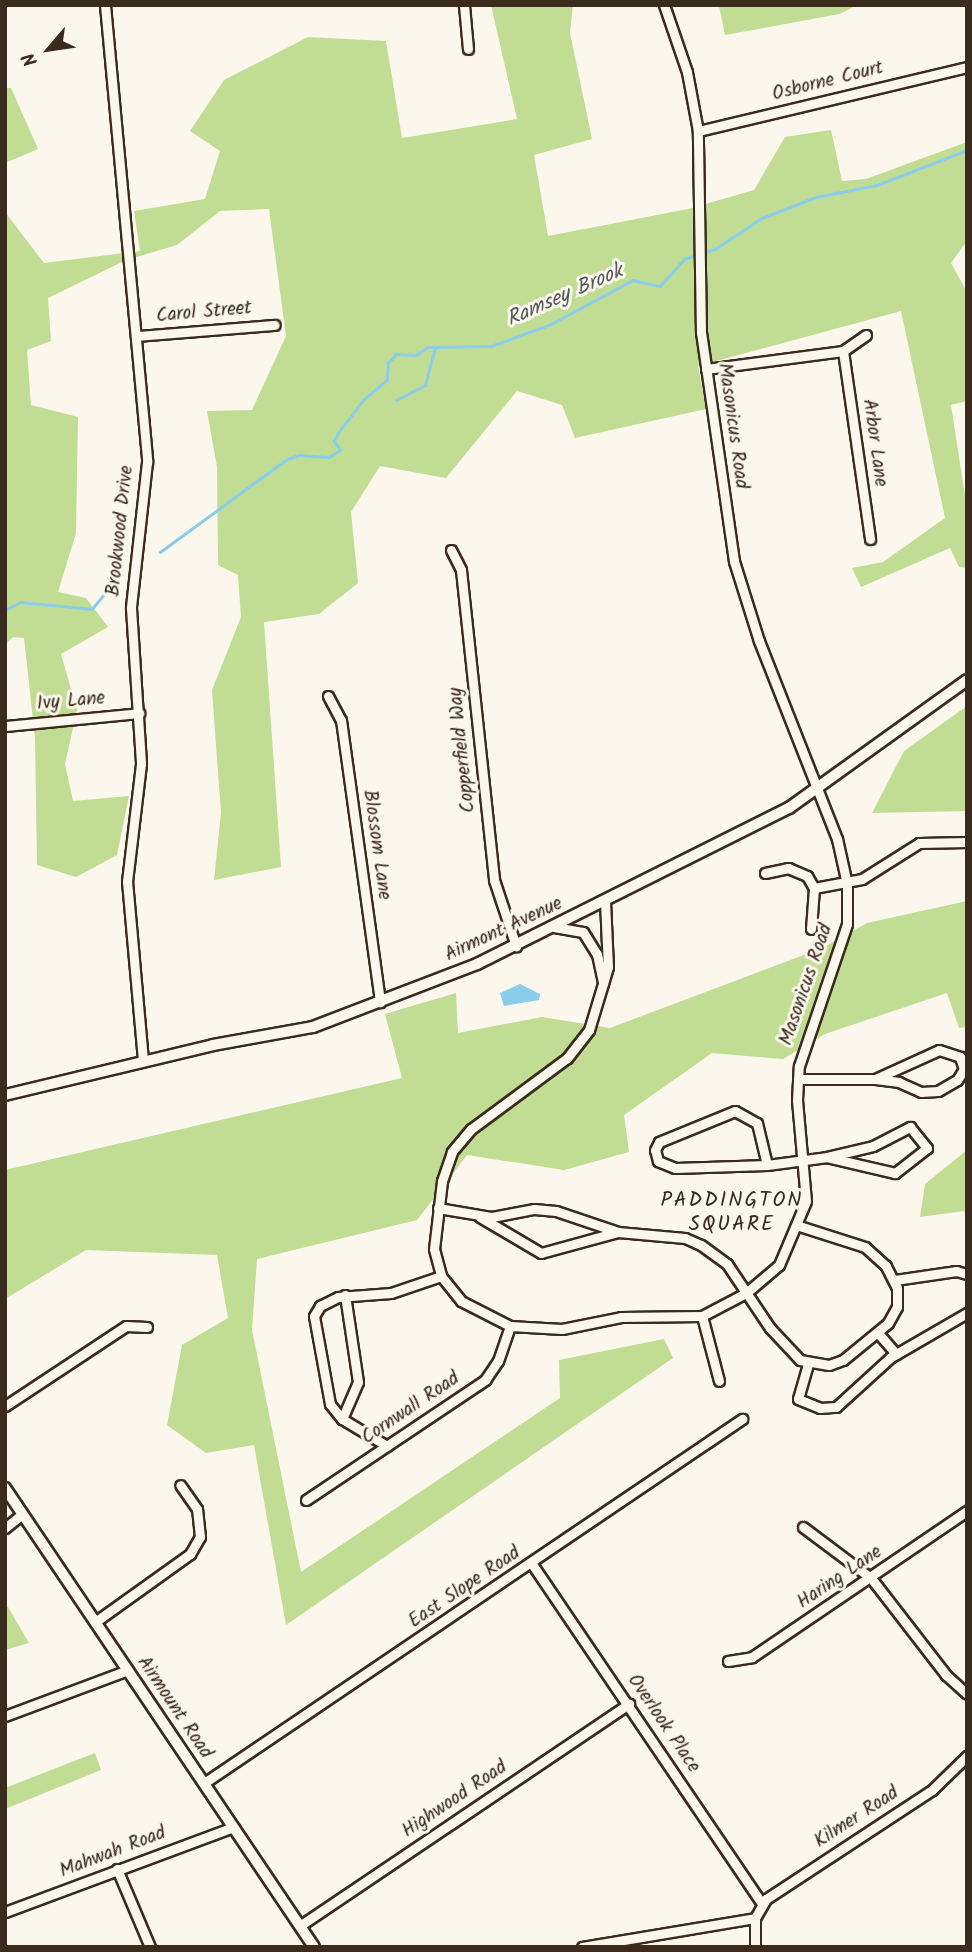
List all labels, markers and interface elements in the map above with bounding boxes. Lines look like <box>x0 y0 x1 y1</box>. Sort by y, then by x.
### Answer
north arrow <box>14 14 84 84</box>
text: N <box>15 47 47 72</box>
street label: Osborne Court <box>770 57 886 107</box>
water label: Ramsey Brook <box>503 259 627 333</box>
street label: Carol Street <box>155 297 253 329</box>
street label: Masonicus Road <box>712 362 752 490</box>
street label: Arbor Lane <box>857 398 891 488</box>
street label: Brookwood Drive <box>103 465 139 597</box>
street label: Copperfield Way <box>445 686 481 814</box>
street label: Ivy Lane <box>36 688 106 716</box>
street label: Blossom Lane <box>357 789 395 901</box>
street label: Airmont Avenue <box>442 893 566 967</box>
street label: Masonicus Road <box>776 921 838 1049</box>
district label: PADDINGTON SQUARE <box>662 1188 802 1238</box>
street label: Cornwall Road <box>358 1368 464 1450</box>
street label: Haring Lane <box>793 1541 887 1615</box>
street label: East Slope Road <box>405 1542 525 1634</box>
street label: Airmount Road <box>131 1653 217 1763</box>
street label: Overlook Place <box>622 1670 704 1778</box>
street label: Highwood Road <box>398 1757 512 1843</box>
street label: Kilmer Road <box>811 1782 903 1854</box>
street label: Mahwah Road <box>57 1822 169 1884</box>

